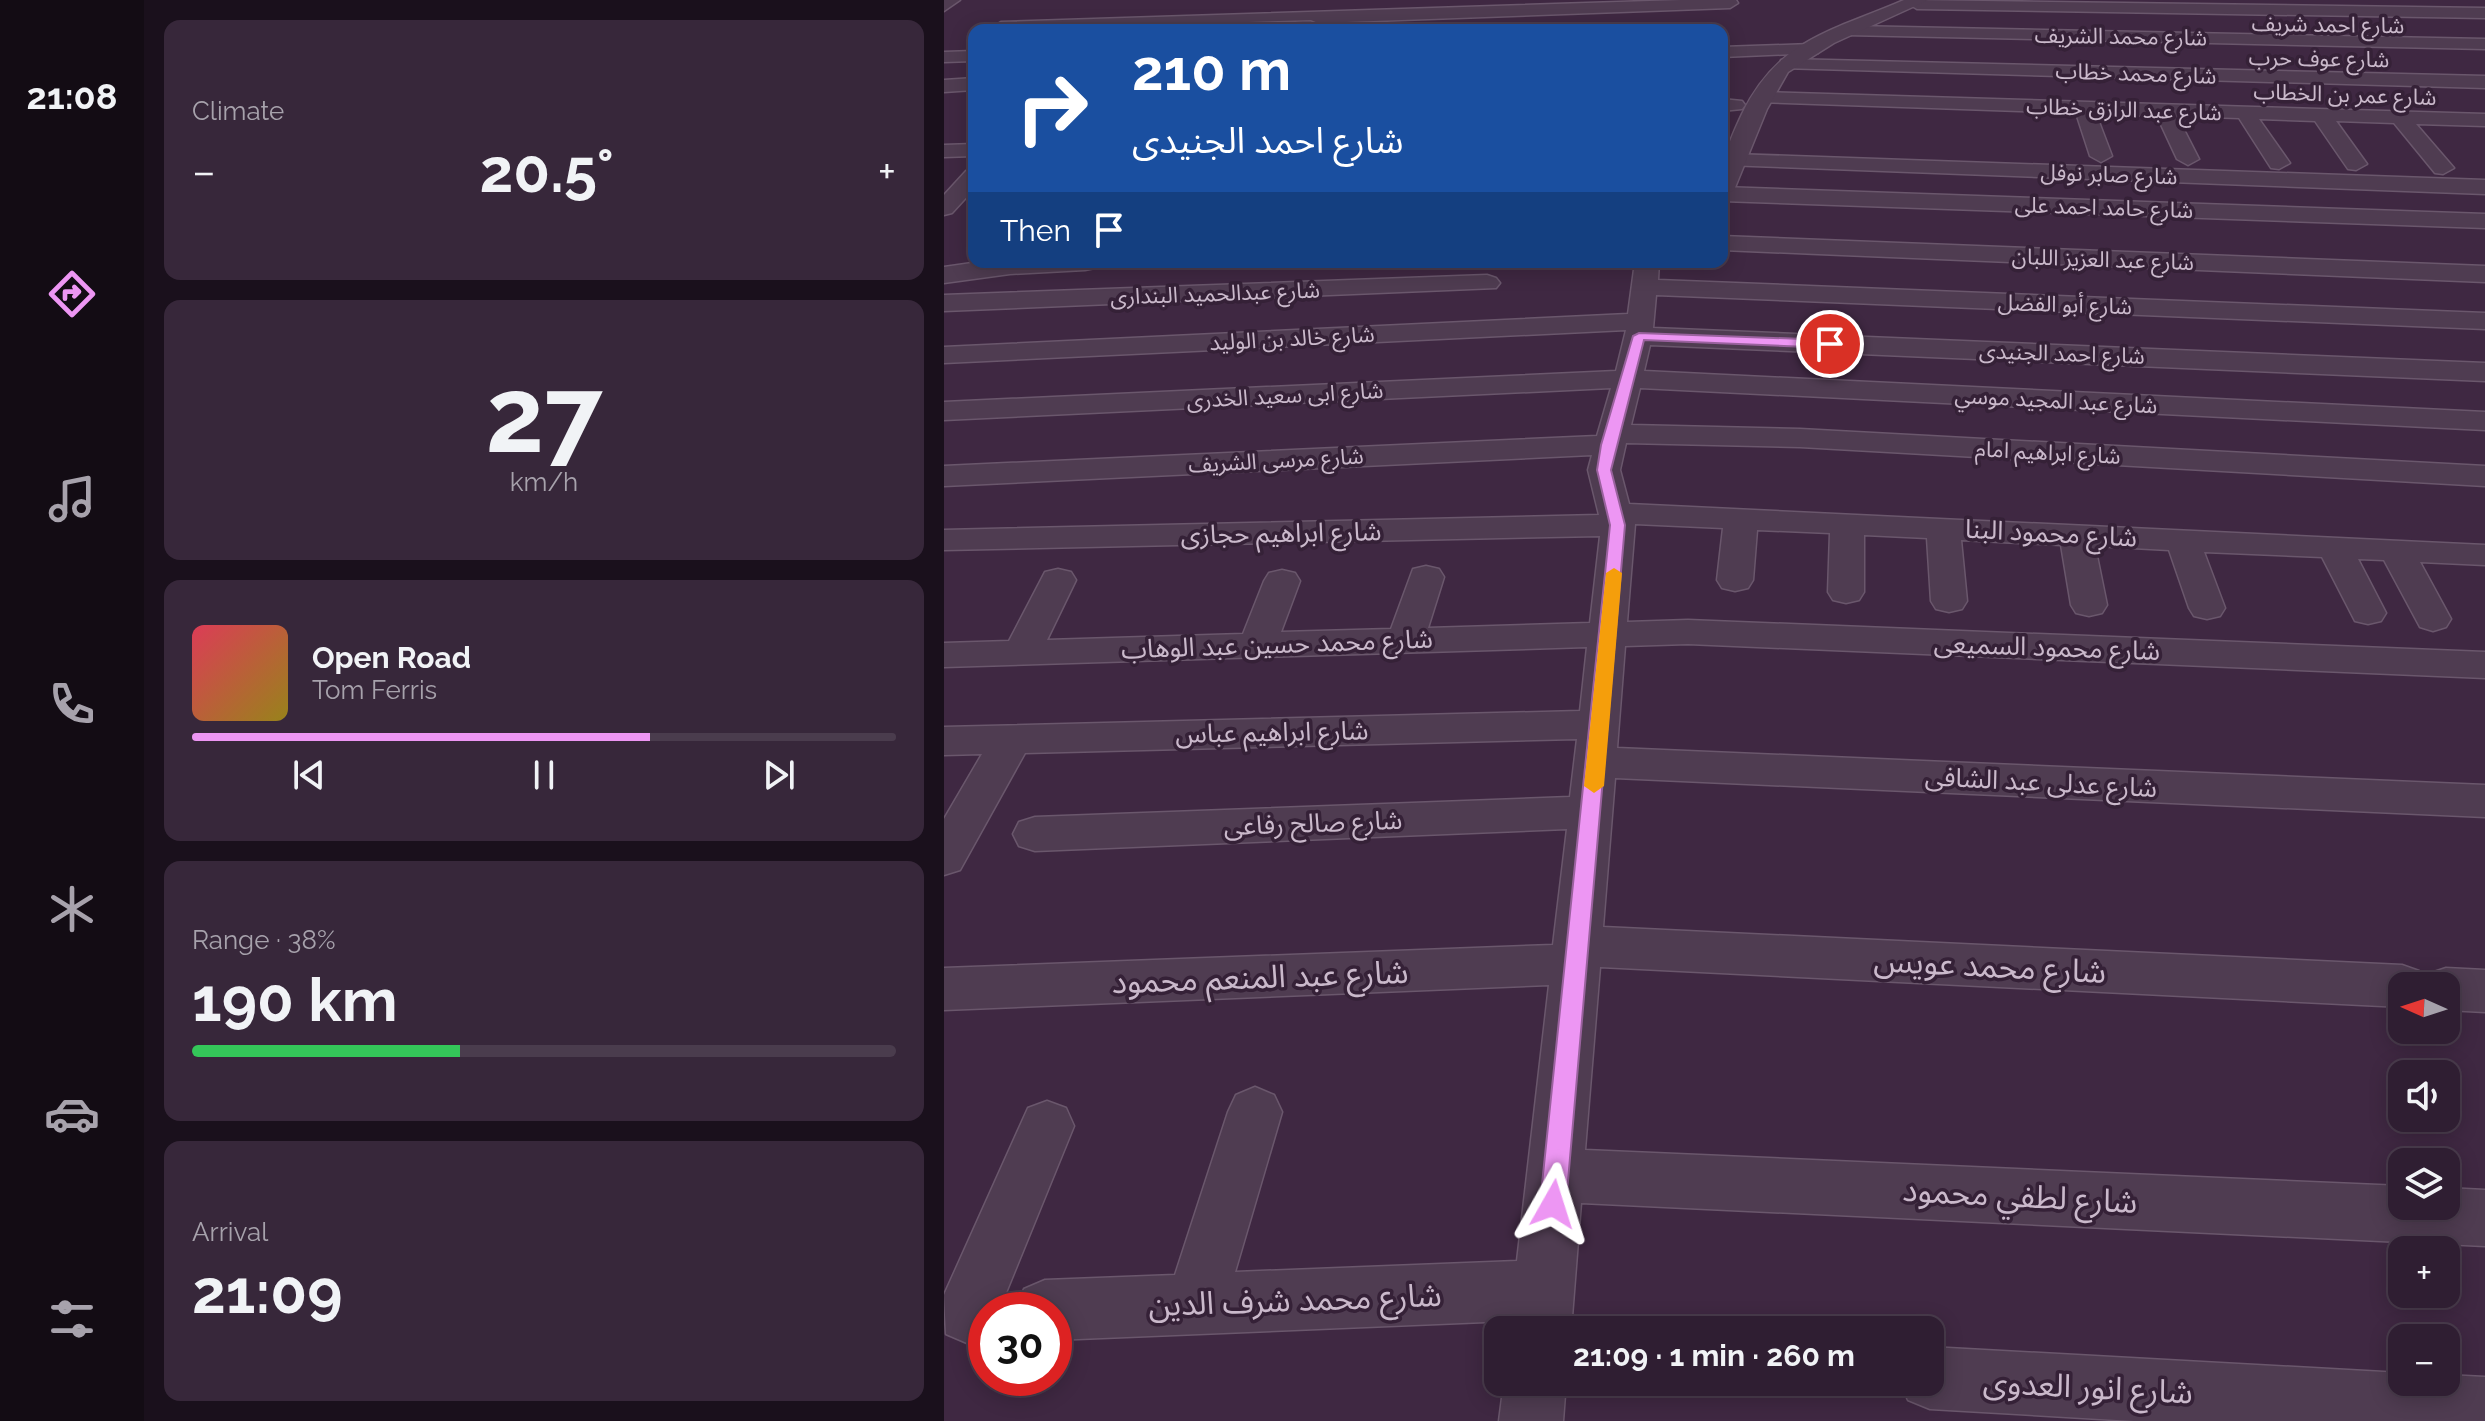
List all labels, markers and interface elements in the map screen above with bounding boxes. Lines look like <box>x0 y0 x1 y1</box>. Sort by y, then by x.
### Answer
street label: شارع احمد شريف <box>2251 10 2405 42</box>
street label: شارع محمد الشريف <box>2034 21 2207 55</box>
text: 210 m <box>1132 37 1291 103</box>
street label: شارع عوف حرب <box>2248 44 2390 76</box>
icon: right <box>1000 56 1104 160</box>
street label: شارع محمد خطاب <box>2055 57 2217 93</box>
text: 21:08 <box>27 75 117 117</box>
street label: شارع عمر بن الخطاب <box>2253 78 2437 114</box>
street label: شارع عبد الرازق خطاب <box>2026 93 2222 129</box>
text: Climate <box>192 96 284 126</box>
text: شارع احمد الجنيدى <box>1132 119 1403 161</box>
text: 20.5° <box>479 136 614 206</box>
text: − <box>192 146 216 197</box>
text: + <box>878 146 896 197</box>
street label: شارع صابر نوفل <box>2040 159 2178 193</box>
street label: شارع حامد احمد على <box>2014 191 2194 227</box>
icon: arrive <box>1087 208 1131 252</box>
text: Then <box>1000 213 1071 248</box>
street label: شارع عبد العزيز اللبان <box>2011 243 2195 279</box>
icon: directions <box>44 266 100 322</box>
street label: شارع عبدالحميد البندارى <box>1110 276 1320 314</box>
street label: شارع أبو الفضل <box>1997 289 2133 323</box>
pin <box>1796 310 1864 378</box>
street label: شارع خالد بن الوليد <box>1209 321 1376 359</box>
icon: arrive <box>1808 322 1852 366</box>
street label: شارع احمد الجنيدى <box>1979 337 2145 373</box>
text: 27 <box>485 354 603 476</box>
street label: شارع ابى سعيد الخدرى <box>1186 377 1384 417</box>
street label: شارع عبد المجيد موسي <box>1954 382 2158 422</box>
street label: شارع ابراهيم امام <box>1974 435 2121 473</box>
street label: شارع مرسى الشريف <box>1188 442 1365 482</box>
text: km/h <box>510 467 578 497</box>
icon: music <box>44 471 100 527</box>
street label: شارع محمود البنا <box>1964 514 2138 556</box>
street label: شارع ابراهيم حجازى <box>1180 516 1382 555</box>
street label: شارع محمد حسين عبد الوهاب <box>1121 624 1433 668</box>
street label: شارع محمود السميعى <box>1933 628 2161 670</box>
text: Open Road <box>312 640 471 675</box>
text: Tom Ferris <box>312 675 437 705</box>
icon: phone <box>44 676 100 732</box>
street label: شارع ابراهيم عباس <box>1175 715 1369 754</box>
icon: previous <box>287 753 331 797</box>
icon: pause <box>522 753 566 797</box>
icon: next <box>757 753 801 797</box>
street label: شارع عدلى عبد الشافى <box>1924 761 2158 807</box>
street label: شارع صالح رفاعى <box>1223 805 1403 846</box>
icon: climate <box>44 881 100 937</box>
text: Range · 38% <box>192 925 335 955</box>
street label: شارع محمد عويس <box>1873 941 2107 996</box>
street label: شارع عبد المنعم محمود <box>1111 953 1409 1006</box>
text: 190 km <box>192 965 398 1035</box>
north arrow <box>2388 972 2460 1044</box>
map controls <box>2388 972 2460 1396</box>
button: sound <box>2388 1060 2460 1132</box>
icon: car <box>44 1086 100 1142</box>
button: layers <box>2388 1148 2460 1220</box>
position arrow <box>1511 1162 1595 1246</box>
street label: شارع لطفي محمود <box>1901 1171 2138 1227</box>
text: Arrival <box>192 1217 268 1247</box>
button: + <box>2388 1236 2460 1308</box>
text: 21:09 <box>192 1257 342 1327</box>
street label: شارع محمد شرف الدين <box>1148 1276 1443 1329</box>
icon: filters <box>44 1291 100 1347</box>
speed limit sign: 30 <box>968 1292 1072 1396</box>
button: − <box>2388 1324 2460 1396</box>
text: 21:09 · 1 min · 260 m <box>1573 1338 1855 1373</box>
street label: شارع انور العدوى <box>1982 1363 2194 1416</box>

